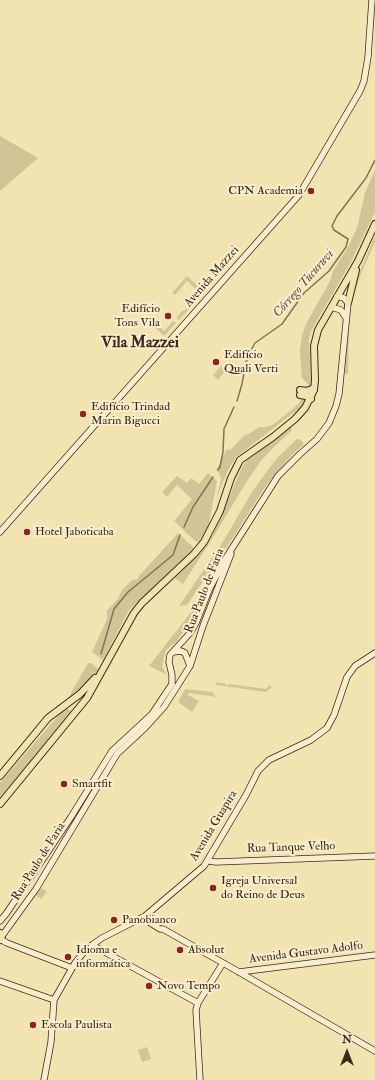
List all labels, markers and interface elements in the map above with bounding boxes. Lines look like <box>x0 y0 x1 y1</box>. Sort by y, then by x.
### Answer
place label: CPN Academia <box>228 184 303 198</box>
marker: CPN Academia <box>306 186 316 196</box>
street label: Avenida Mazzei <box>182 243 242 311</box>
water label: Córrego Tucuruvi <box>270 247 338 321</box>
place label: Edifício Tons Vila <box>114 302 160 330</box>
marker: Edifício Tons Vila <box>163 311 173 321</box>
district label: Vila Mazzei <box>101 334 179 354</box>
place label: Edifício Quali Verti <box>224 348 278 376</box>
marker: Edifício Quali Verti <box>211 357 221 367</box>
place label: Edifício Trindad Marin Bigucci <box>91 400 170 428</box>
marker: Edifício Trindad Marin Bigucci <box>78 409 88 419</box>
place label: Hotel Jaboticaba <box>35 525 114 539</box>
marker: Hotel Jaboticaba <box>22 527 32 537</box>
street label: Rua Paulo de Faria <box>182 547 228 635</box>
place label: Smartfit <box>72 777 112 791</box>
marker: Smartfit <box>59 779 69 789</box>
street label: Avenida Guapira <box>187 788 241 864</box>
street label: Rua Paulo de Faria <box>9 820 69 904</box>
street label: Rua Tanque Velho <box>247 839 335 857</box>
place label: Igreja Universal do Reino de Deus <box>221 874 305 902</box>
marker: Igreja Universal do Reino de Deus <box>208 883 218 893</box>
place label: Panobianco <box>122 913 176 927</box>
marker: Panobianco <box>109 915 119 925</box>
street label: Avenida Gustavo Adolfo <box>248 939 364 967</box>
place label: Idioma e informática <box>76 943 130 971</box>
place label: Absolut <box>188 943 224 957</box>
marker: Absolut <box>175 945 185 955</box>
marker: Idioma e informática <box>63 952 73 962</box>
place label: Novo Tempo <box>157 979 220 993</box>
marker: Novo Tempo <box>144 981 154 991</box>
place label: Escola Paulista <box>41 1018 112 1032</box>
marker: Escola Paulista <box>28 1020 38 1030</box>
north arrow <box>327 1032 367 1072</box>
text: N <box>342 1033 352 1046</box>

